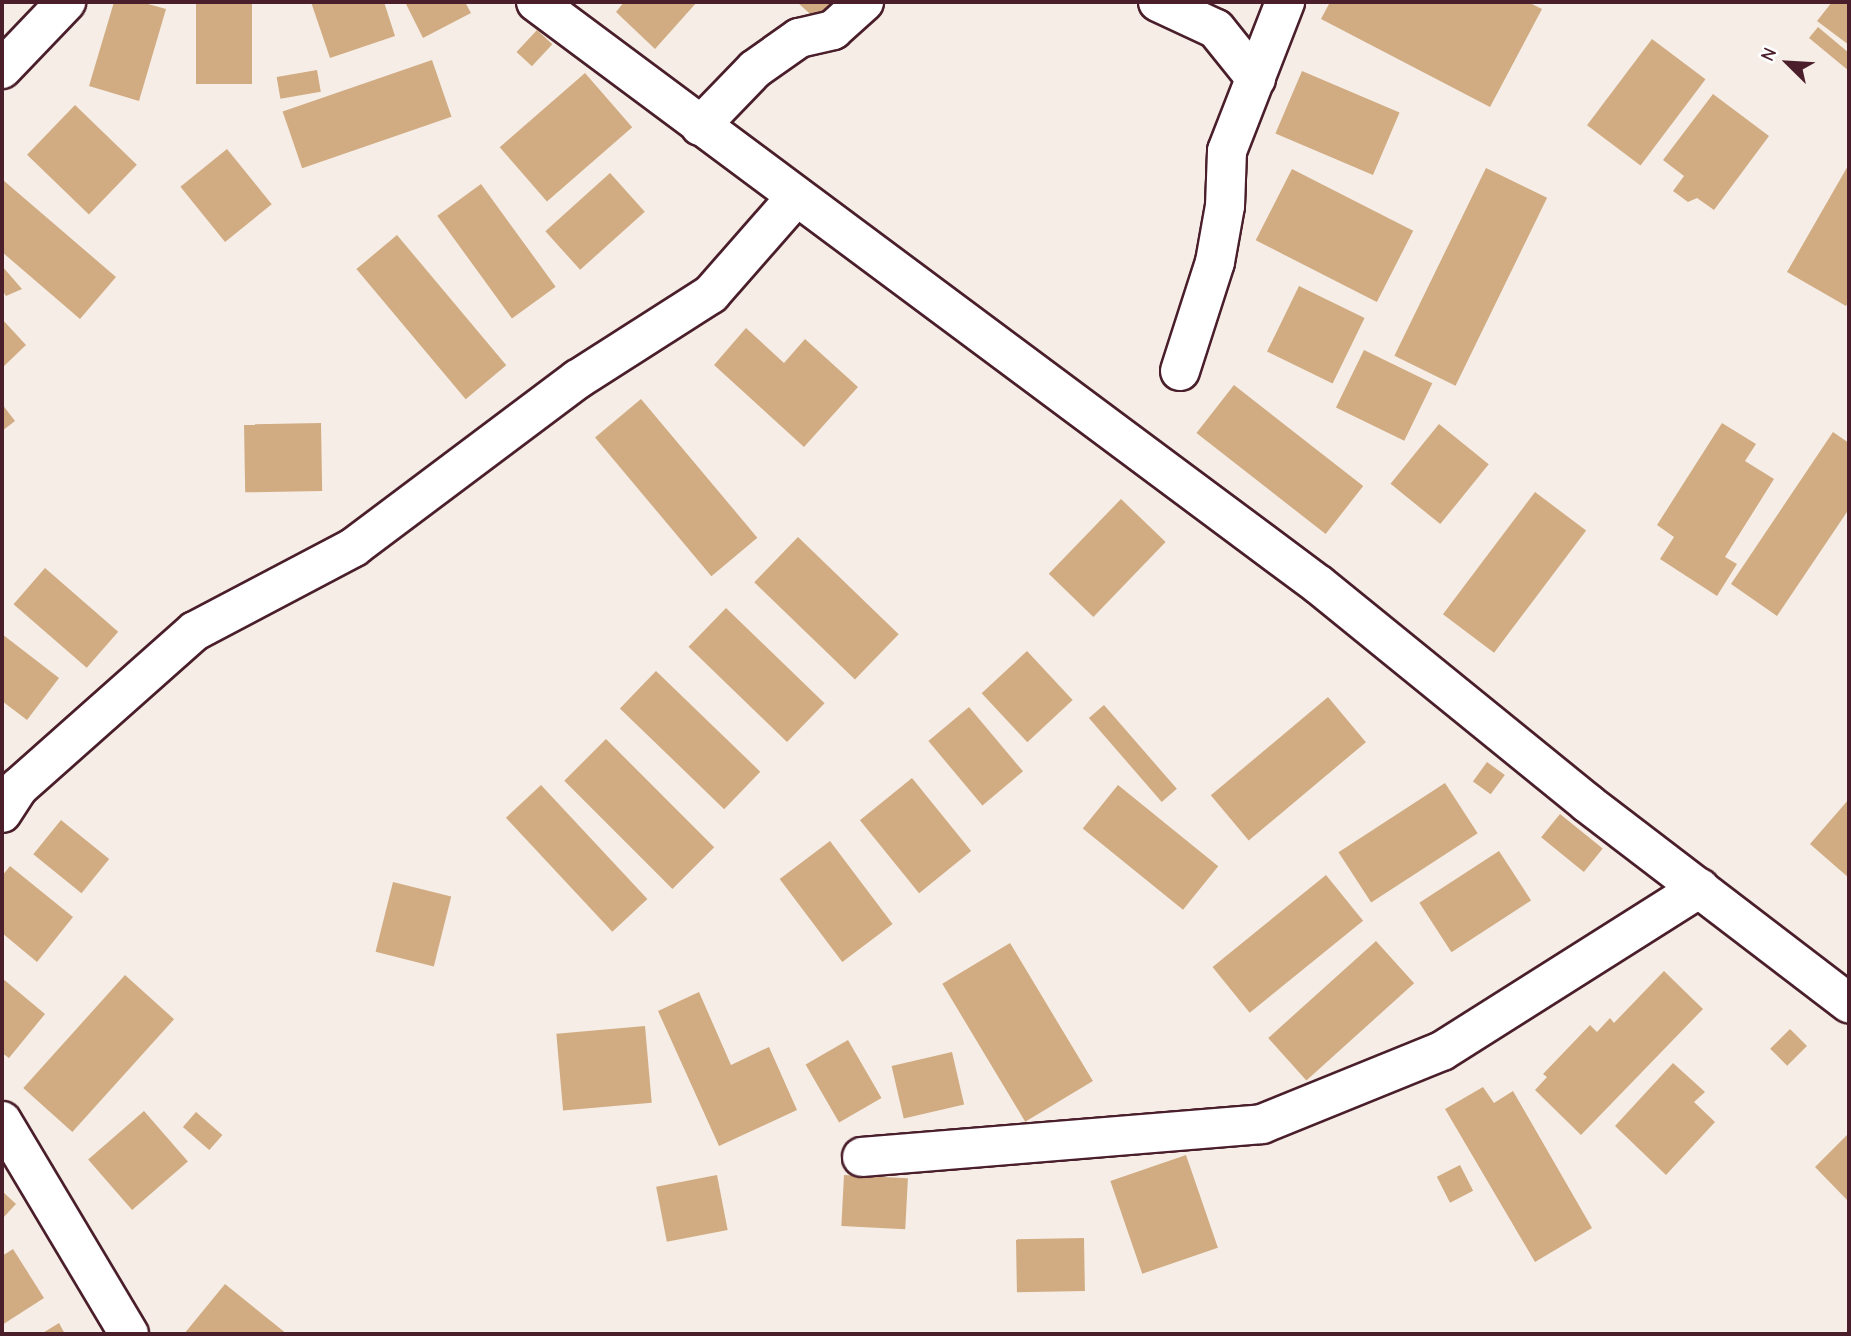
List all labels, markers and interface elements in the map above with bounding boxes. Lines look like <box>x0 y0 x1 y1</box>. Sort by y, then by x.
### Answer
north arrow <box>1753 28 1823 98</box>
text: N <box>1756 44 1781 65</box>

